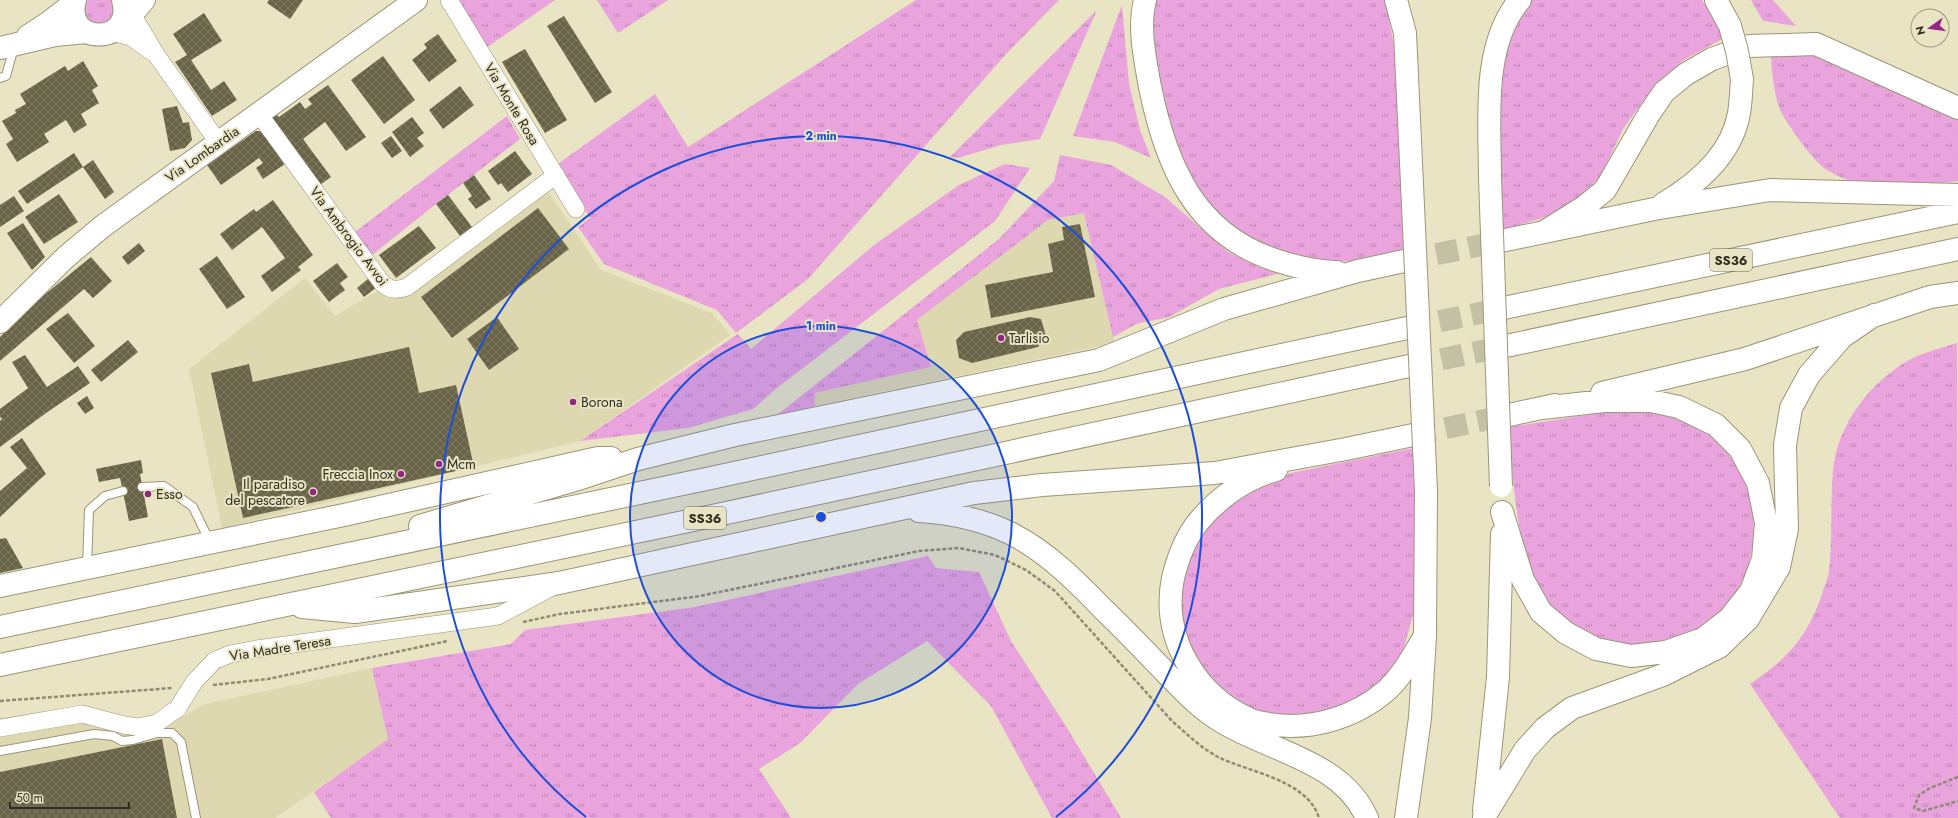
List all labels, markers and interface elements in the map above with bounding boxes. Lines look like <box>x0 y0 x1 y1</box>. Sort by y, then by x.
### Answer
north arrow <box>1910 8 1950 48</box>
text: N <box>1911 24 1929 37</box>
street label: Via Monte Rosa <box>480 59 544 149</box>
street label: Via Lombardia <box>161 121 243 187</box>
text: 2 min <box>805 127 837 145</box>
street label: Via Ambrogio Avvoi <box>305 182 393 290</box>
road number: SS36 <box>1710 249 1752 271</box>
text: 1 min <box>806 317 836 335</box>
place label: Tarlisio <box>1009 328 1050 348</box>
marker: Tarlisio <box>996 333 1006 343</box>
place label: Borona <box>581 392 623 412</box>
marker: Borona <box>568 397 578 407</box>
place label: Mcm <box>447 454 476 474</box>
marker: Mcm <box>434 459 444 469</box>
place label: Freccia Inox <box>322 464 393 484</box>
marker: Freccia Inox <box>396 469 406 479</box>
place label: Il paradiso del pescatore <box>225 474 305 510</box>
place label: Esso <box>156 484 183 504</box>
marker: Il paradiso del pescatore <box>308 487 318 497</box>
marker: Esso <box>143 489 153 499</box>
road number: SS36 <box>684 507 726 529</box>
centre of rings <box>814 510 828 524</box>
street label: Via Madre Teresa <box>228 630 332 666</box>
scale bar <box>10 784 129 810</box>
text: 50 m <box>16 789 43 807</box>

